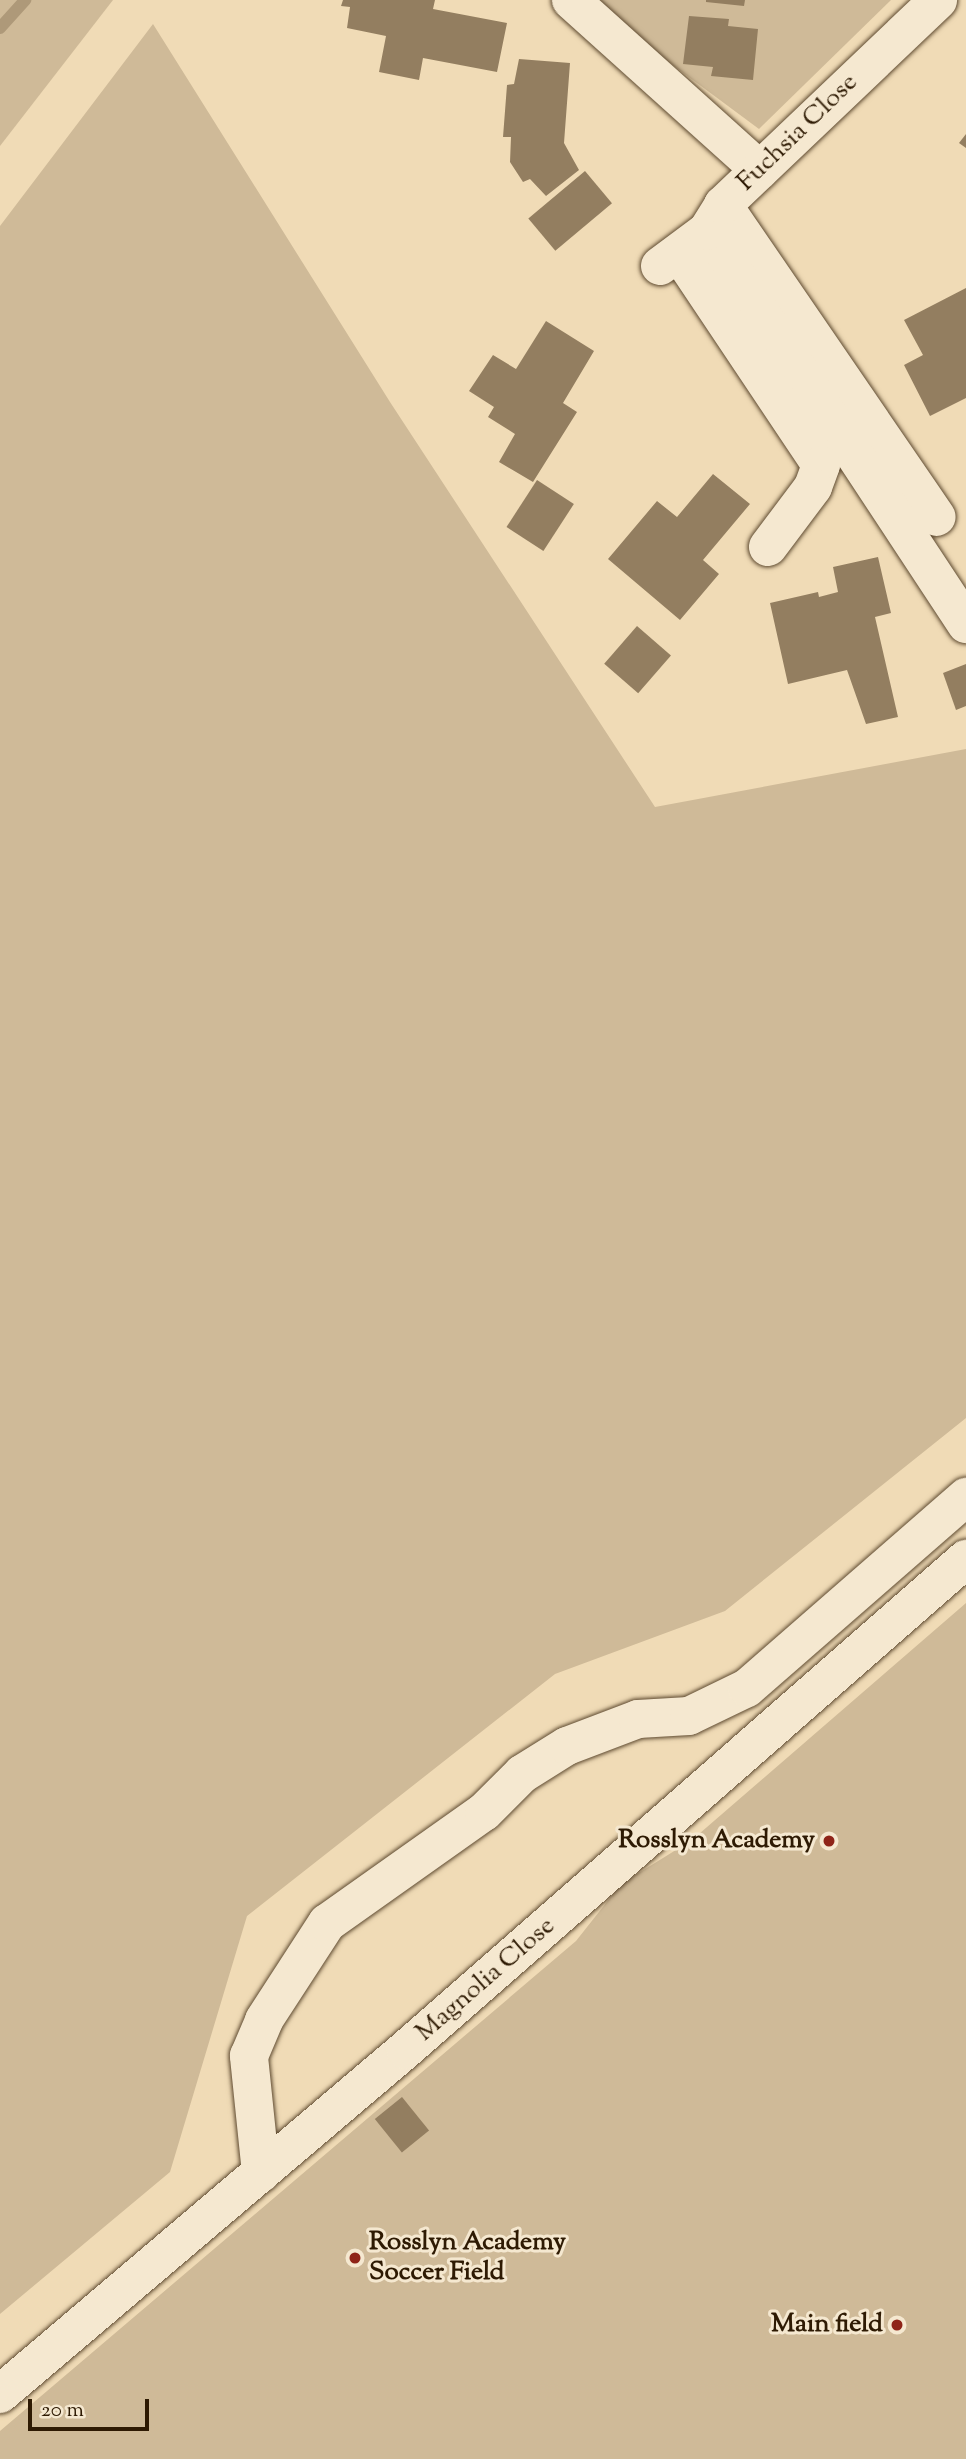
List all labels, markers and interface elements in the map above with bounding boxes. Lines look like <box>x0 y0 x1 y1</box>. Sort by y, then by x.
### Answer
street label: Fuchsia Close <box>731 68 865 198</box>
place label: Rosslyn Academy <box>618 1825 815 1857</box>
marker: Rosslyn Academy <box>821 1833 837 1849</box>
street label: Magnolia Close <box>410 1911 562 2049</box>
place label: Rosslyn Academy Soccer Field <box>369 2227 566 2288</box>
marker: Rosslyn Academy Soccer Field <box>347 2250 363 2266</box>
place label: Main field <box>771 2309 883 2341</box>
marker: Main field <box>889 2317 905 2333</box>
scale bar <box>32 2386 152 2430</box>
text: 20 m <box>41 2396 84 2426</box>

